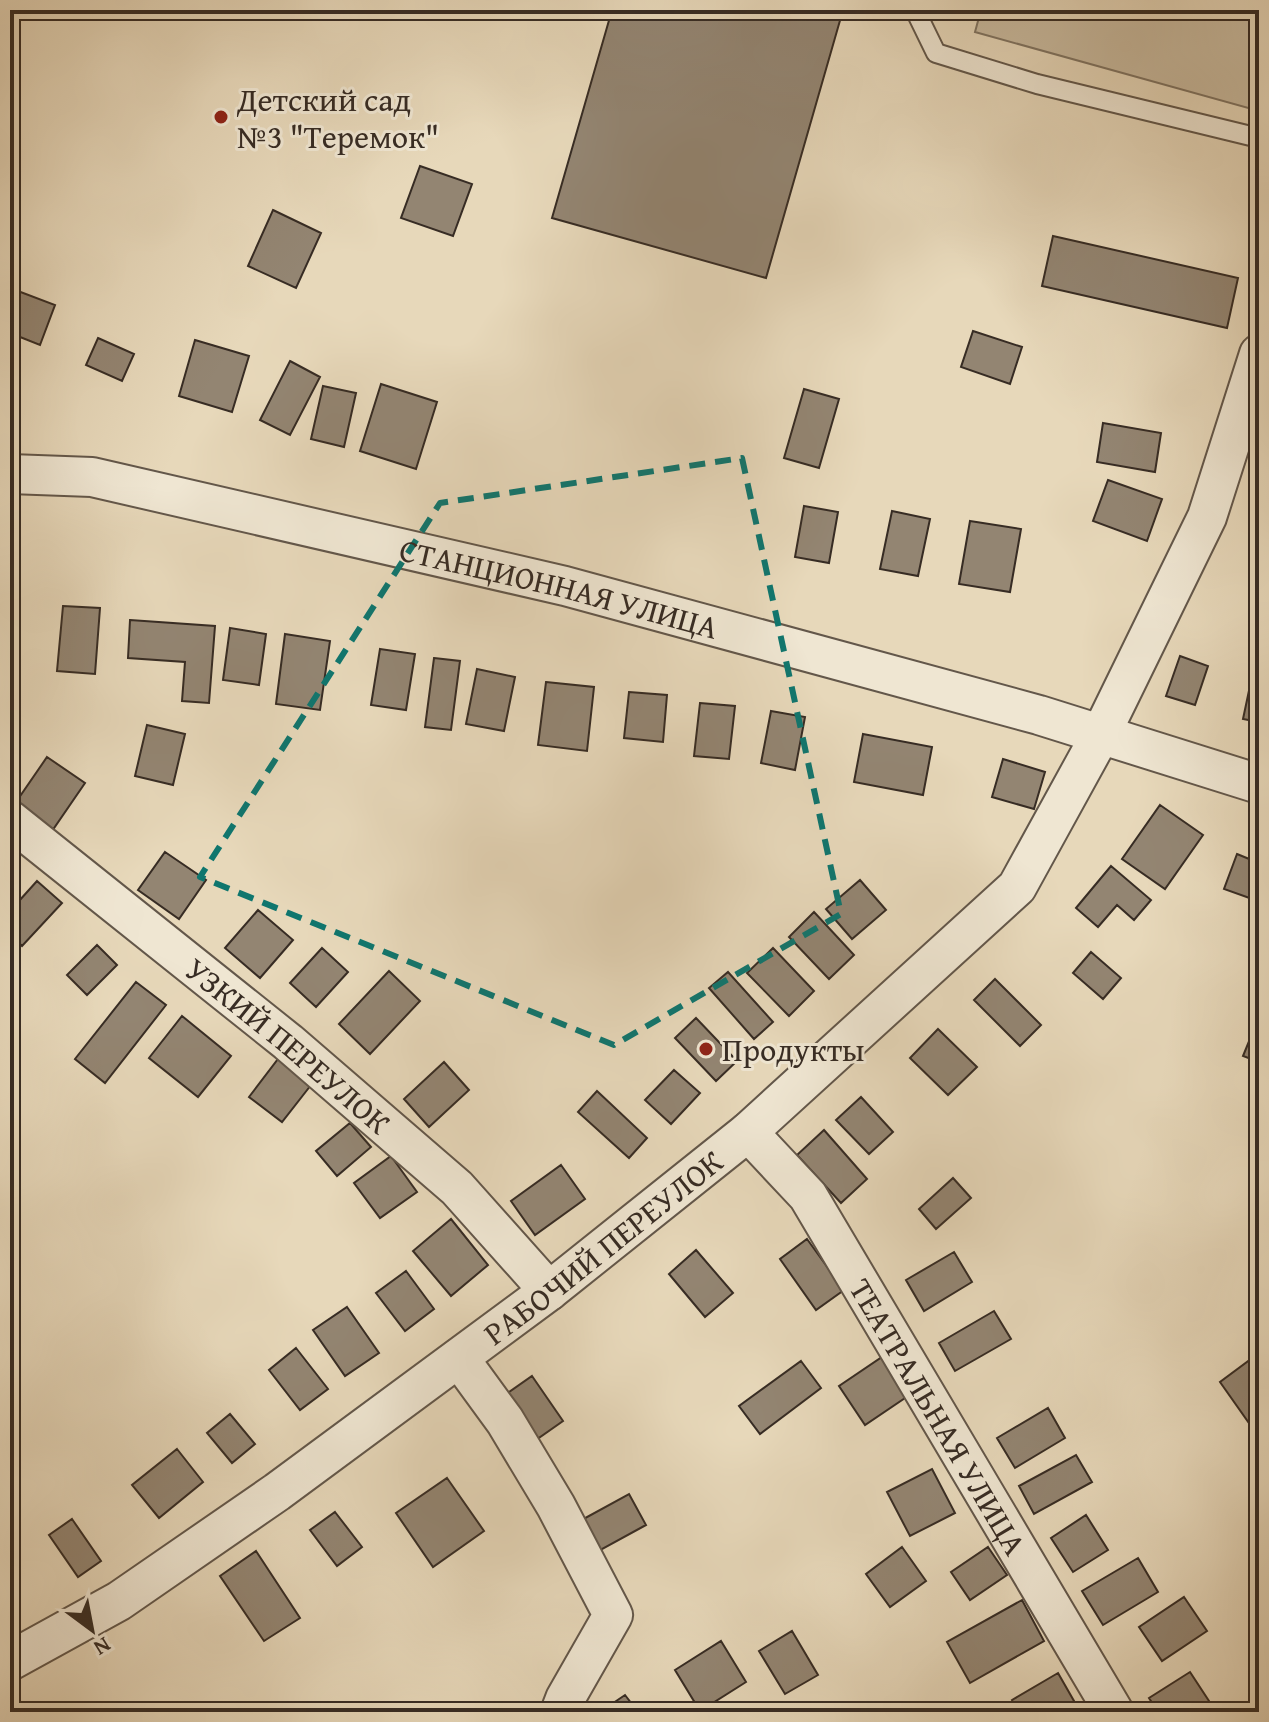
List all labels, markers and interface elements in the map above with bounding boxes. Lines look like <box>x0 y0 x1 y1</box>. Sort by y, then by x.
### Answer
place label: Детский сад №3 "Теремок" <box>236 76 439 160</box>
marker: Детский сад №3 "Теремок" <box>212 108 230 126</box>
street label: СТАНЦИОННАЯ УЛИЦА <box>395 525 724 650</box>
street label: УЗКИЙ ПЕРЕУЛОК <box>175 945 402 1145</box>
place label: Продукты <box>722 1026 865 1073</box>
marker: Продукты <box>697 1040 715 1058</box>
street label: РАБОЧИЙ ПЕРЕУЛОК <box>473 1138 733 1356</box>
street label: ТЕАТРАЛЬНАЯ УЛИЦА <box>838 1269 1039 1564</box>
north arrow <box>52 1590 132 1670</box>
text: N <box>88 1629 117 1665</box>

